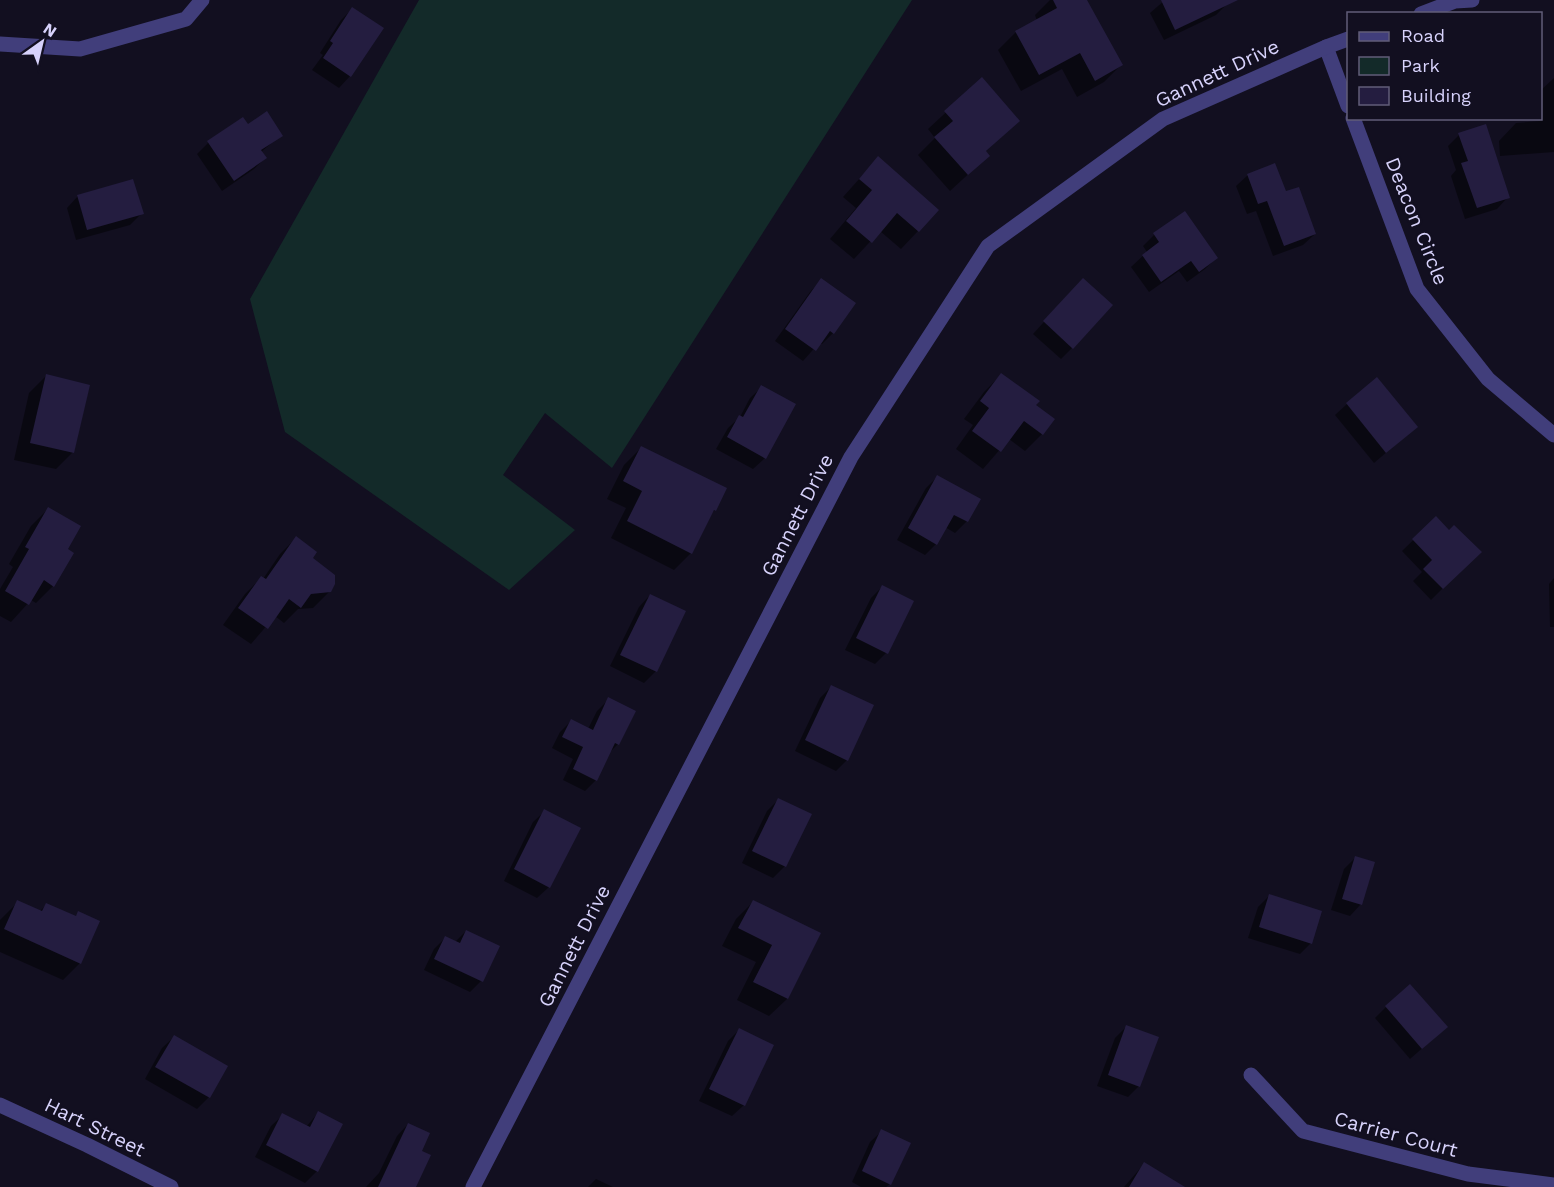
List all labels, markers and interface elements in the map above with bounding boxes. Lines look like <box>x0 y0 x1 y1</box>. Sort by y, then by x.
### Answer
north arrow <box>12 12 72 72</box>
legend <box>1347 12 1542 120</box>
text: N <box>40 19 60 41</box>
text: Road <box>1401 25 1445 46</box>
street label: Gannett Drive <box>1151 34 1283 112</box>
text: Park <box>1401 55 1440 76</box>
text: Building <box>1401 85 1471 106</box>
street label: Deacon Circle <box>1381 154 1453 288</box>
street label: Gannett Drive <box>756 450 838 580</box>
street label: Gannett Drive <box>533 881 615 1011</box>
street label: Hart Street <box>41 1092 150 1162</box>
street label: Carrier Court <box>1332 1106 1461 1162</box>

